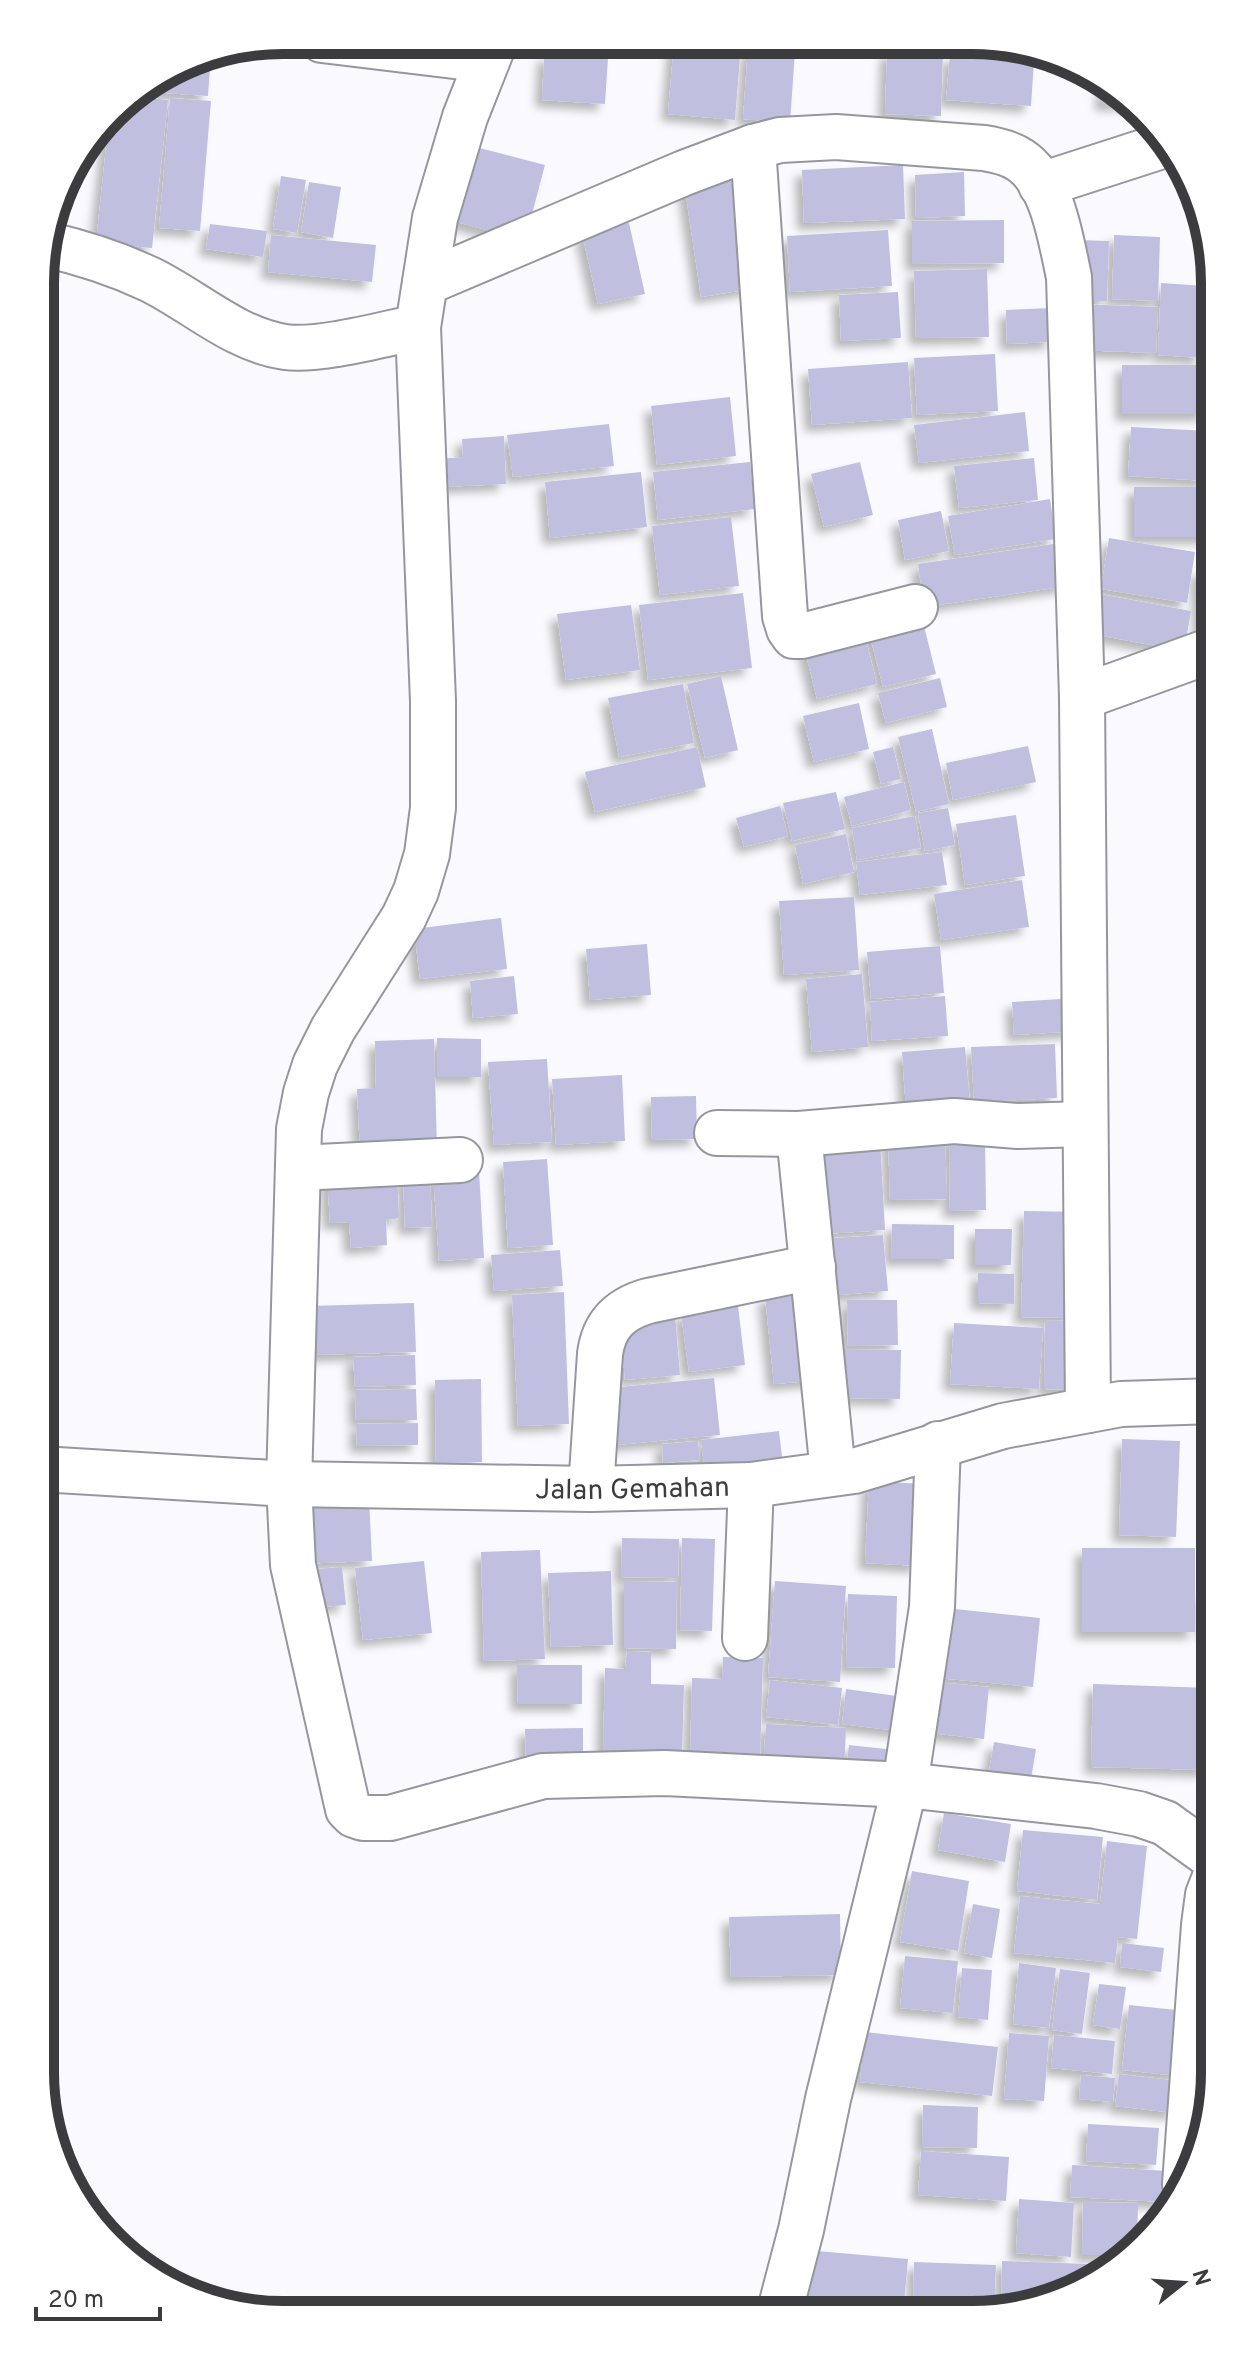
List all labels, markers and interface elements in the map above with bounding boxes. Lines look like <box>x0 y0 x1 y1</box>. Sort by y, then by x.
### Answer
street label: Jalan Gemahan <box>535 1471 730 1510</box>
north arrow <box>1143 2243 1223 2323</box>
text: N <box>1185 2266 1215 2289</box>
scale bar <box>36 2271 160 2321</box>
text: 20 m <box>48 2286 104 2316</box>

